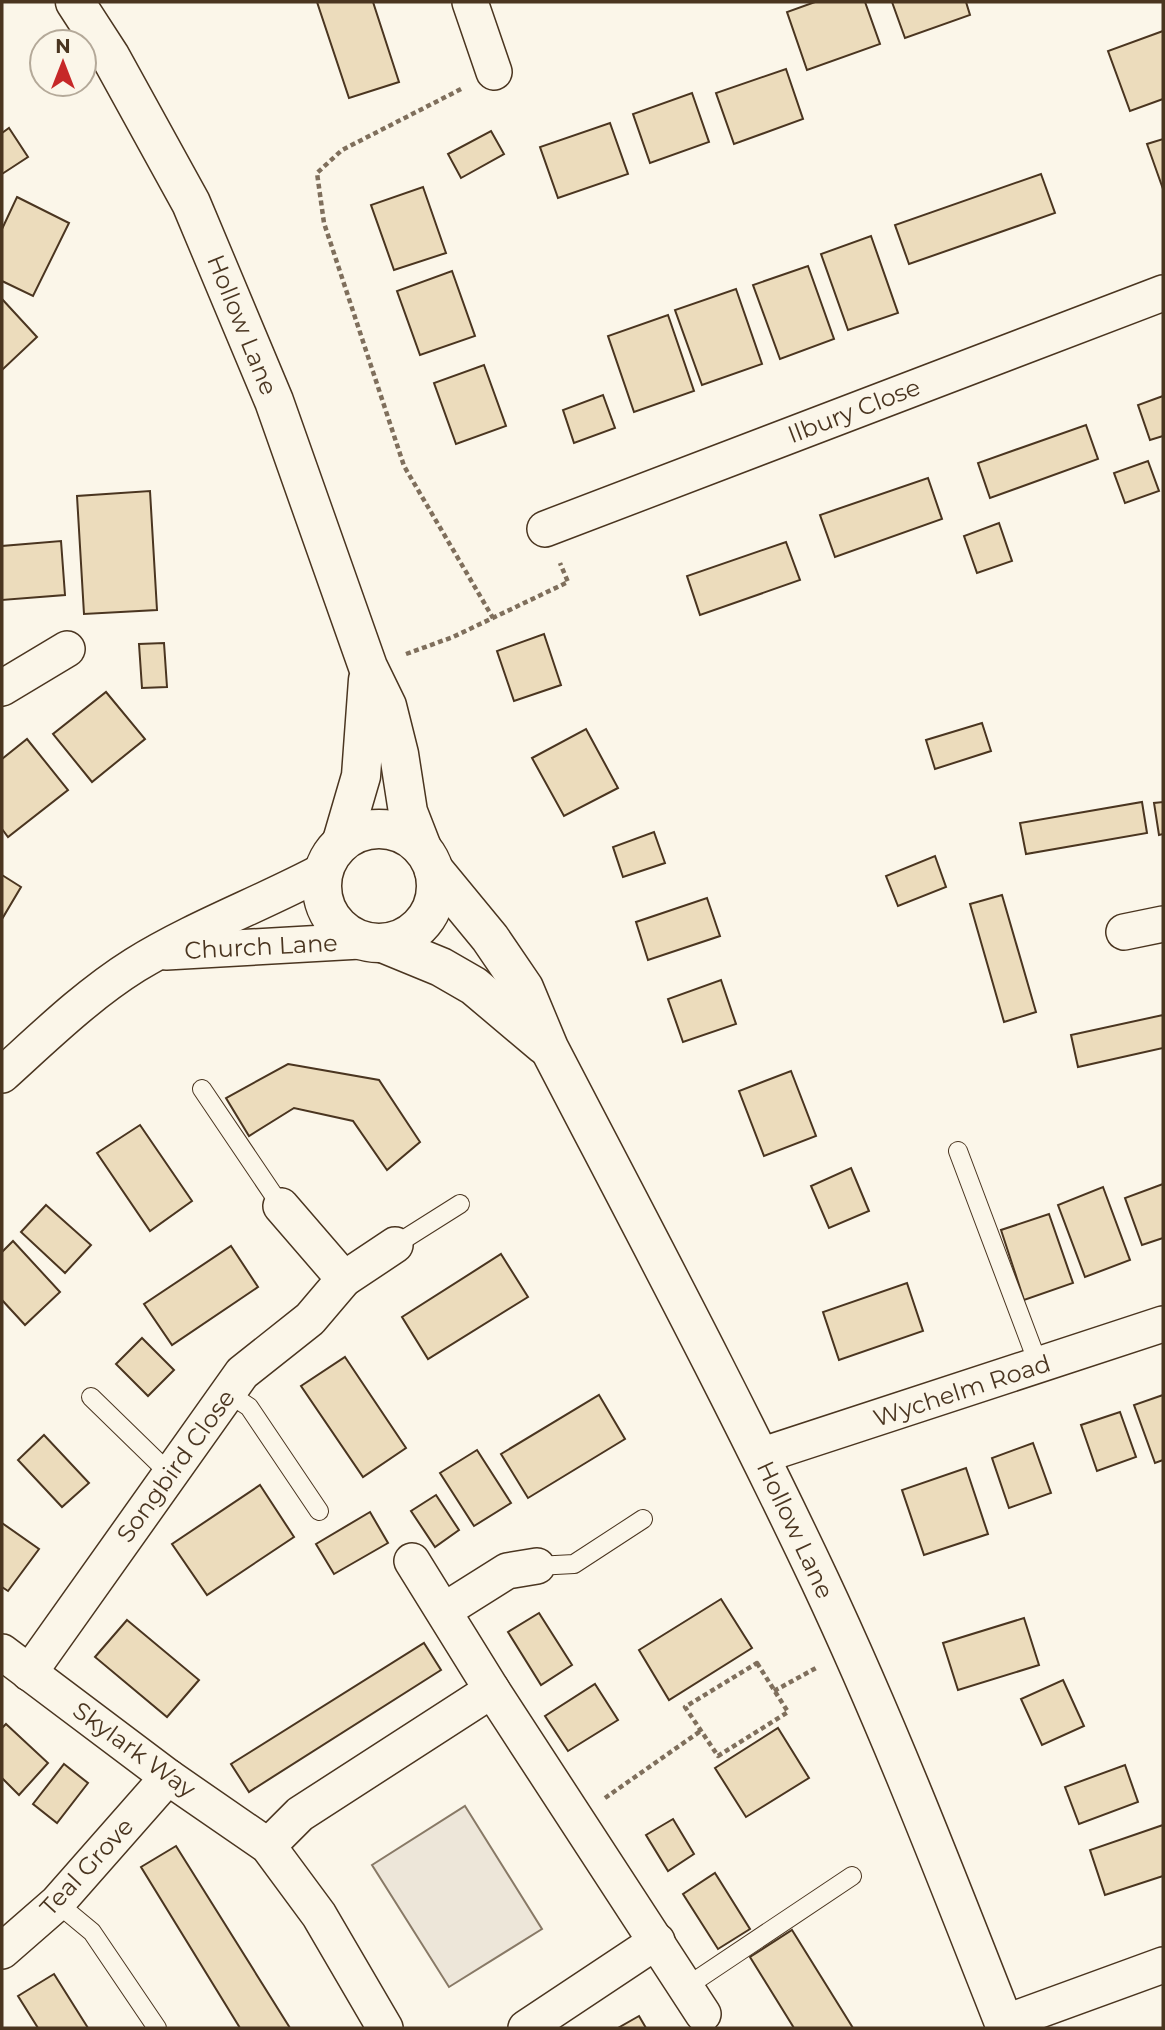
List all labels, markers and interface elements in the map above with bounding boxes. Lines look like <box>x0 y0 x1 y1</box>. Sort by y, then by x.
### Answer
north arrow <box>28 28 98 98</box>
text: N <box>55 35 71 58</box>
street label: Hollow Lane <box>201 251 284 399</box>
street label: Ilbury Close <box>783 372 924 449</box>
street label: Church Lane <box>184 928 338 965</box>
street label: Wychelm Road <box>870 1348 1054 1433</box>
street label: Songbird Close <box>110 1384 241 1548</box>
street label: Hollow Lane <box>751 1456 840 1603</box>
street label: Skylark Way <box>67 1695 201 1804</box>
street label: Teal Grove <box>34 1812 139 1922</box>

